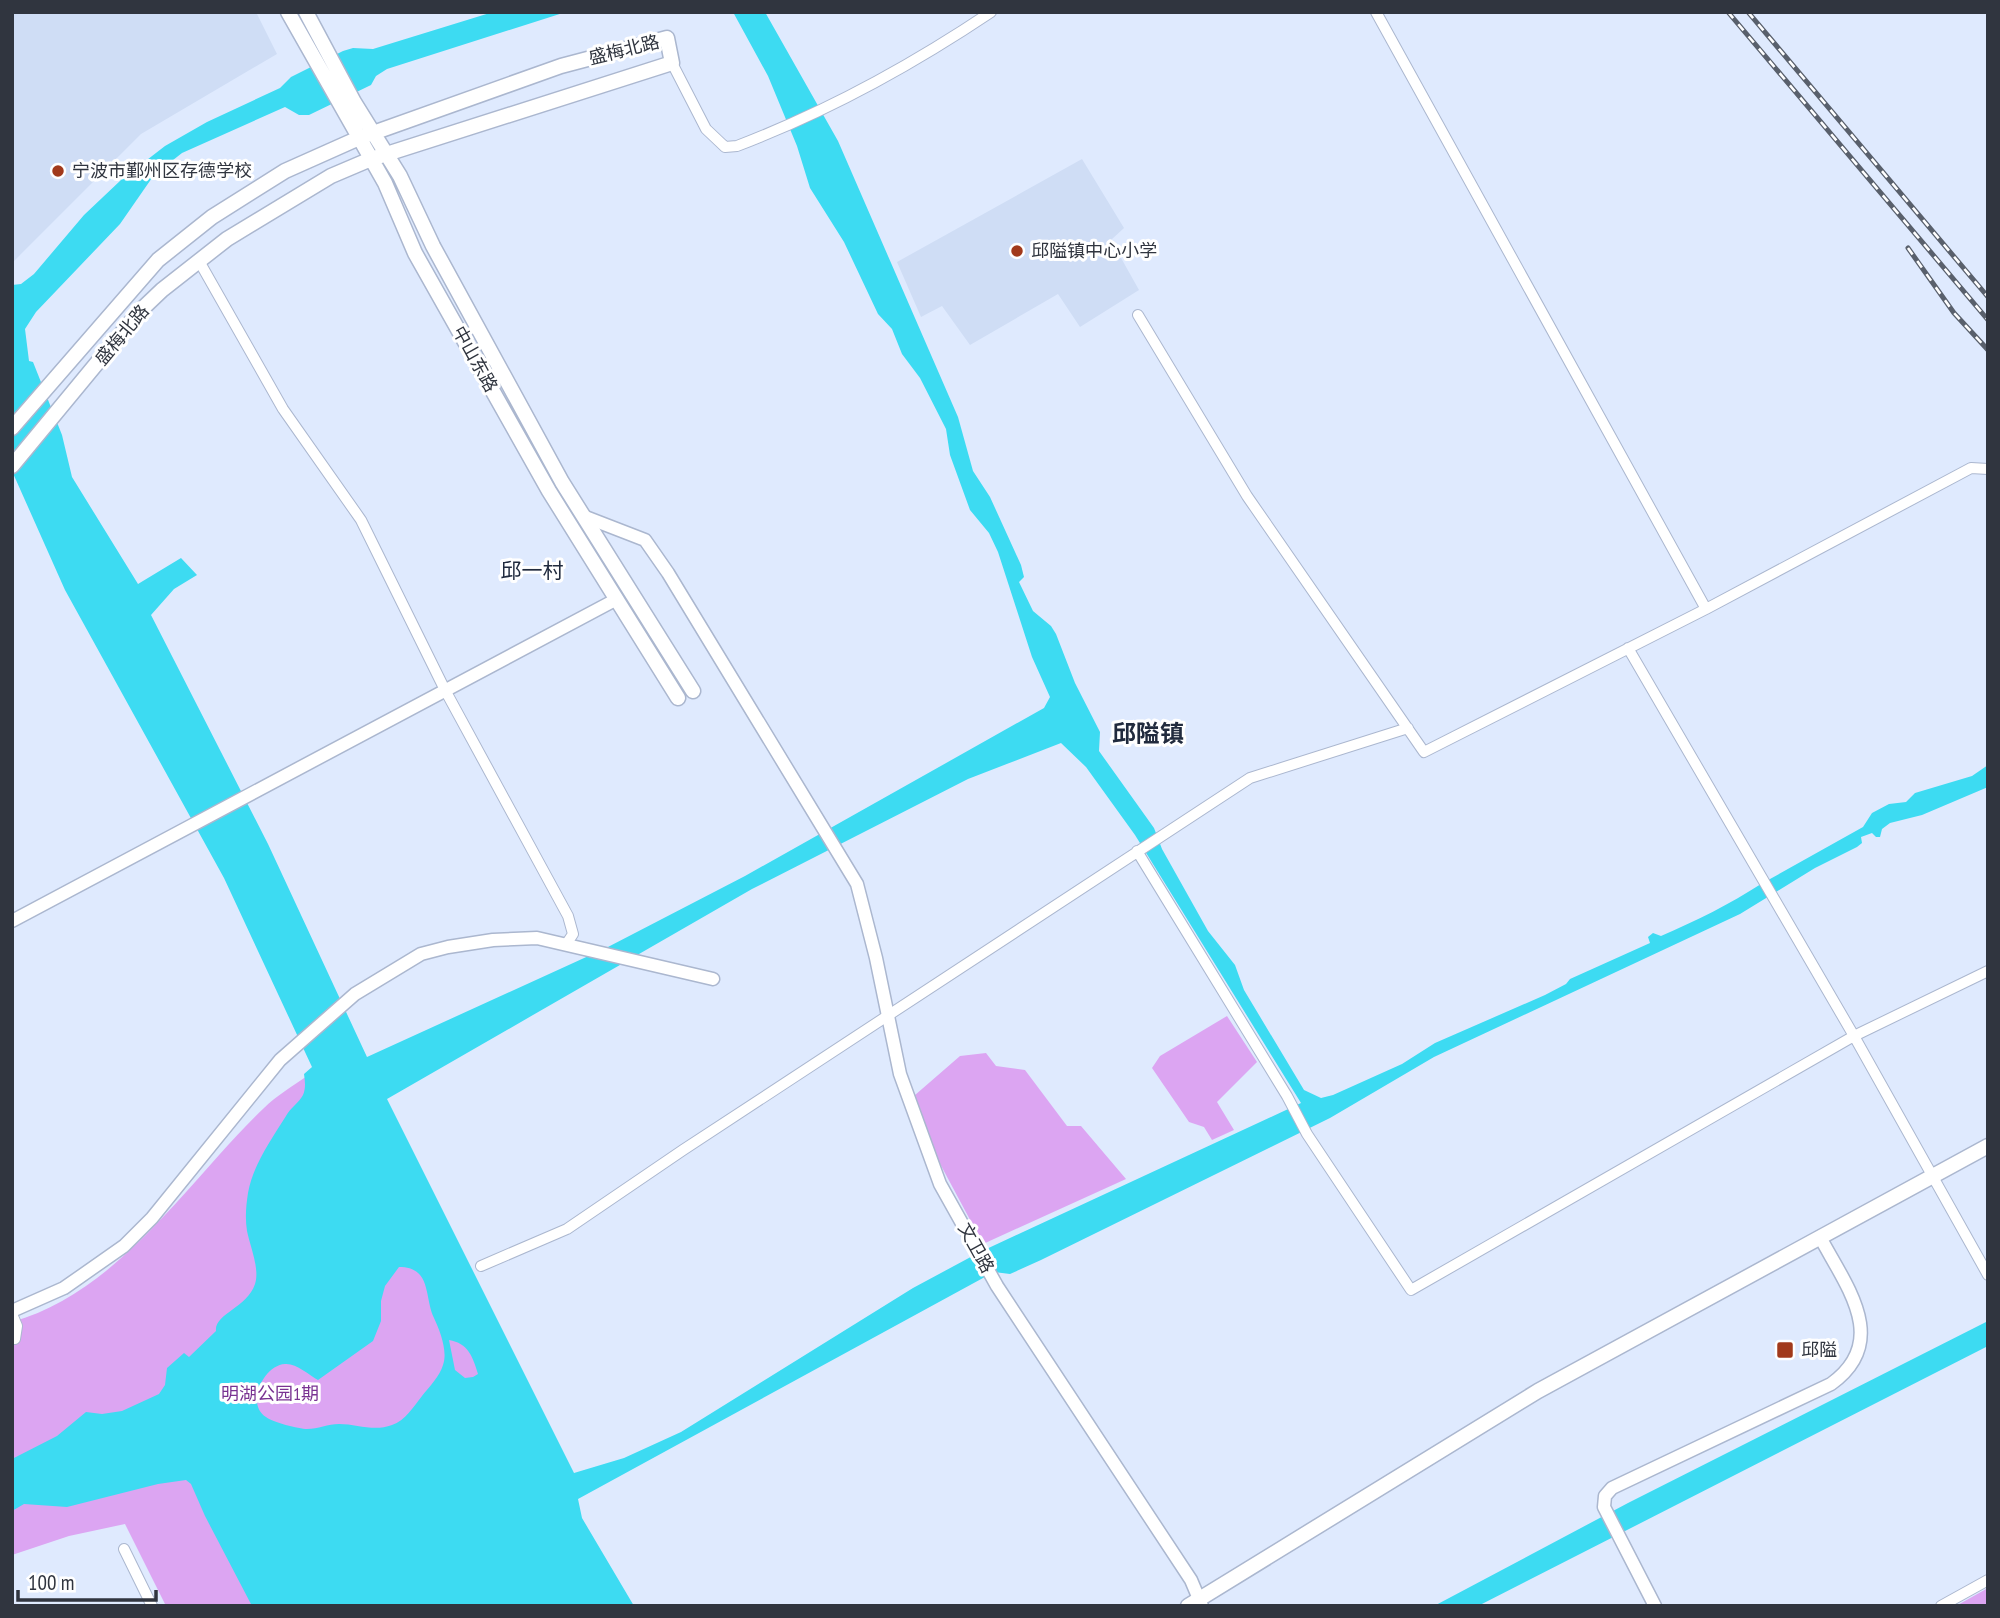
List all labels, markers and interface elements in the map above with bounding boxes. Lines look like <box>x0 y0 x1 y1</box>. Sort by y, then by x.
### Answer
street label: 盛梅北路 <box>586 30 662 69</box>
place label: 宁波市鄞州区存德学校 <box>72 159 252 182</box>
marker: 宁波市鄞州区存德学校 <box>50 163 66 179</box>
place label: 邱隘镇中心小学 <box>1031 239 1157 262</box>
marker: 邱隘镇中心小学 <box>1009 243 1025 259</box>
street label: 盛梅北路 <box>90 300 154 370</box>
street label: 中山东路 <box>448 322 503 396</box>
district label: 邱一村 <box>501 557 564 584</box>
district label: 邱隘镇 <box>1112 718 1184 749</box>
street label: 文卫路 <box>953 1219 1000 1277</box>
place label: 邱隘 <box>1801 1338 1837 1361</box>
marker: 邱隘 <box>1775 1340 1795 1360</box>
park label: 明湖公园1期 <box>221 1382 319 1405</box>
scale bar <box>18 1558 156 1602</box>
text: 100 m <box>28 1569 74 1596</box>

